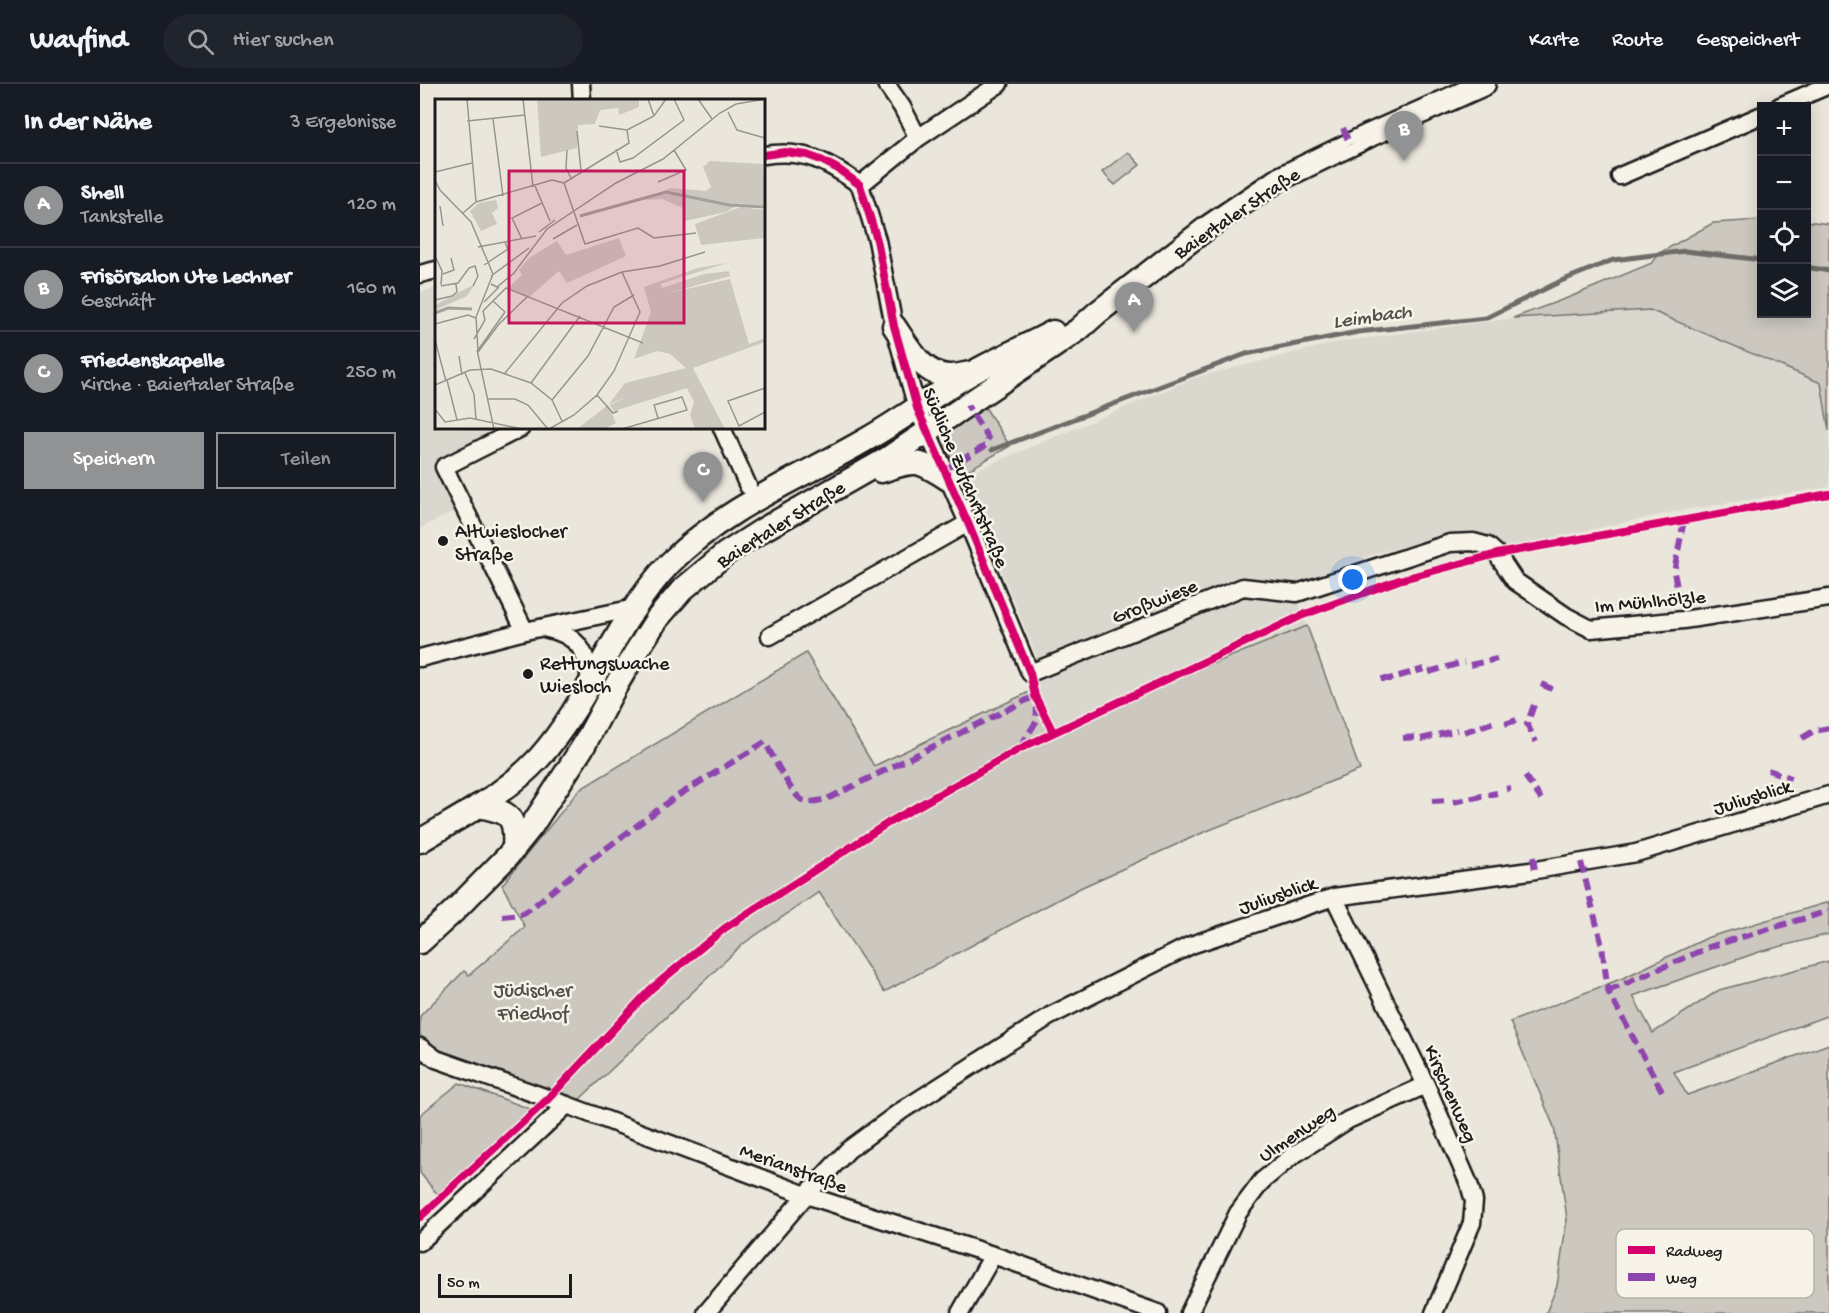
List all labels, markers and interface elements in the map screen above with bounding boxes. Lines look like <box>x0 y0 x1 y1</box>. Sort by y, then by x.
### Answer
search box <box>163 14 583 68</box>
text: Wayfind <box>30 25 127 58</box>
icon: search <box>184 25 217 58</box>
text: Hier suchen <box>232 28 334 54</box>
text: Karte <box>1529 29 1579 54</box>
text: Route <box>1612 29 1663 54</box>
text: Gespeichert <box>1696 29 1799 54</box>
inset map <box>435 99 765 429</box>
map controls <box>1757 102 1811 318</box>
button: + <box>1757 102 1811 156</box>
text: In der Nähe <box>24 108 152 139</box>
text: 3 Ergebnisse <box>290 112 396 135</box>
pin: B <box>1384 112 1424 161</box>
button: − <box>1757 156 1811 210</box>
street label: Baiertaler Straße <box>1170 164 1306 266</box>
text: Shell <box>81 181 124 207</box>
text: A <box>38 194 49 217</box>
text: 120 m <box>348 194 396 217</box>
text: Tankstelle <box>81 207 163 230</box>
button: locate <box>1757 210 1811 264</box>
button: layers <box>1757 264 1811 318</box>
text: Frisörsalon Ute Lechner <box>81 265 291 291</box>
text: B <box>38 278 49 301</box>
text: 160 m <box>347 278 396 301</box>
pin: A <box>1114 282 1154 332</box>
text: Geschäft <box>81 291 154 314</box>
water label: Leimbach <box>1332 300 1414 336</box>
text: Friedenskapelle <box>81 349 224 375</box>
text: C <box>38 362 49 385</box>
text: 250 m <box>345 362 396 385</box>
text: Kirche · Baiertaler Straße <box>81 375 294 398</box>
street label: Südliche Zufahrtstraße <box>915 385 1012 573</box>
button: Speichern <box>24 432 204 489</box>
button: Teilen <box>216 432 396 489</box>
pin: C <box>684 452 722 502</box>
street label: Baiertaler Straße <box>713 477 851 575</box>
place label: Altwieslocher Straße <box>455 522 569 568</box>
marker: Altwieslocher Straße <box>436 534 450 548</box>
your location <box>1338 565 1367 594</box>
street label: Großwiese <box>1109 575 1202 631</box>
street label: Im Mühlhölzle <box>1594 587 1707 620</box>
place label: Rettungswache Wiesloch <box>540 654 670 700</box>
marker: Rettungswache Wiesloch <box>521 667 535 681</box>
street label: Juliusblick <box>1711 776 1797 822</box>
street label: Juliusblick <box>1236 873 1322 921</box>
park label: Jüdischer Friedhof <box>494 981 574 1027</box>
street label: Kirschenweg <box>1417 1042 1481 1147</box>
street label: Ulmenweg <box>1255 1101 1341 1169</box>
street label: Merianstraße <box>736 1140 850 1201</box>
legend <box>1616 1229 1814 1298</box>
text: Radweg <box>1666 1244 1722 1263</box>
scale bar <box>438 1271 572 1298</box>
text: Weg <box>1666 1271 1697 1290</box>
text: 50 m <box>447 1275 480 1294</box>

